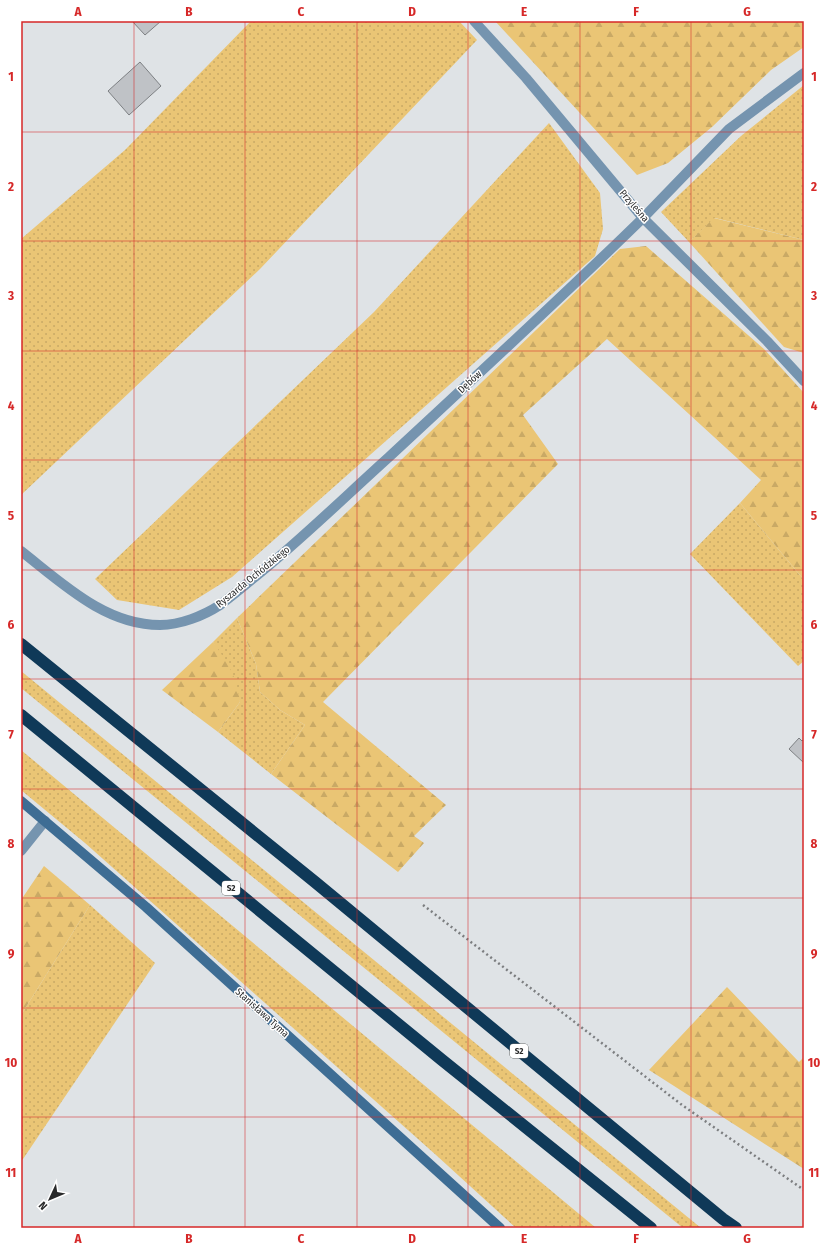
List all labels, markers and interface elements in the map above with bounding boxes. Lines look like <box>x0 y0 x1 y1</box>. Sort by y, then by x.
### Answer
text: A <box>73 4 82 19</box>
text: B <box>185 4 193 19</box>
text: C <box>298 4 305 19</box>
text: D <box>408 4 416 19</box>
text: E <box>521 4 527 19</box>
text: F <box>633 4 639 19</box>
text: G <box>743 4 751 19</box>
text: 1 <box>8 69 14 84</box>
text: 1 <box>811 69 817 84</box>
text: 2 <box>7 179 14 194</box>
text: 2 <box>810 179 817 194</box>
street label: Przyleśna <box>617 187 651 225</box>
text: 3 <box>7 288 14 303</box>
text: 3 <box>810 288 817 303</box>
street label: Dębów <box>456 368 485 396</box>
text: 4 <box>8 398 15 413</box>
text: 4 <box>811 398 818 413</box>
text: 5 <box>8 508 14 523</box>
text: 5 <box>811 508 817 523</box>
street label: Ryszarda Ochódzkiego <box>214 544 292 610</box>
text: 6 <box>8 617 15 632</box>
text: 6 <box>811 617 818 632</box>
text: 7 <box>8 727 14 742</box>
text: 7 <box>811 727 817 742</box>
text: 8 <box>8 836 15 851</box>
text: 8 <box>811 836 818 851</box>
road number: S2 <box>222 881 240 895</box>
text: 9 <box>8 946 15 961</box>
text: 9 <box>811 946 818 961</box>
street label: Stanisława Tyma <box>233 986 291 1040</box>
road number: S2 <box>510 1044 528 1058</box>
text: 10 <box>5 1055 17 1070</box>
text: 10 <box>808 1055 820 1070</box>
text: 11 <box>6 1165 16 1180</box>
text: 11 <box>809 1165 819 1180</box>
north arrow <box>30 1179 70 1219</box>
text: N <box>36 1199 50 1212</box>
text: A <box>73 1231 82 1246</box>
text: B <box>185 1231 193 1246</box>
text: C <box>298 1231 305 1246</box>
text: D <box>408 1231 416 1246</box>
text: E <box>521 1231 527 1246</box>
text: F <box>633 1231 639 1246</box>
text: G <box>743 1231 751 1246</box>

